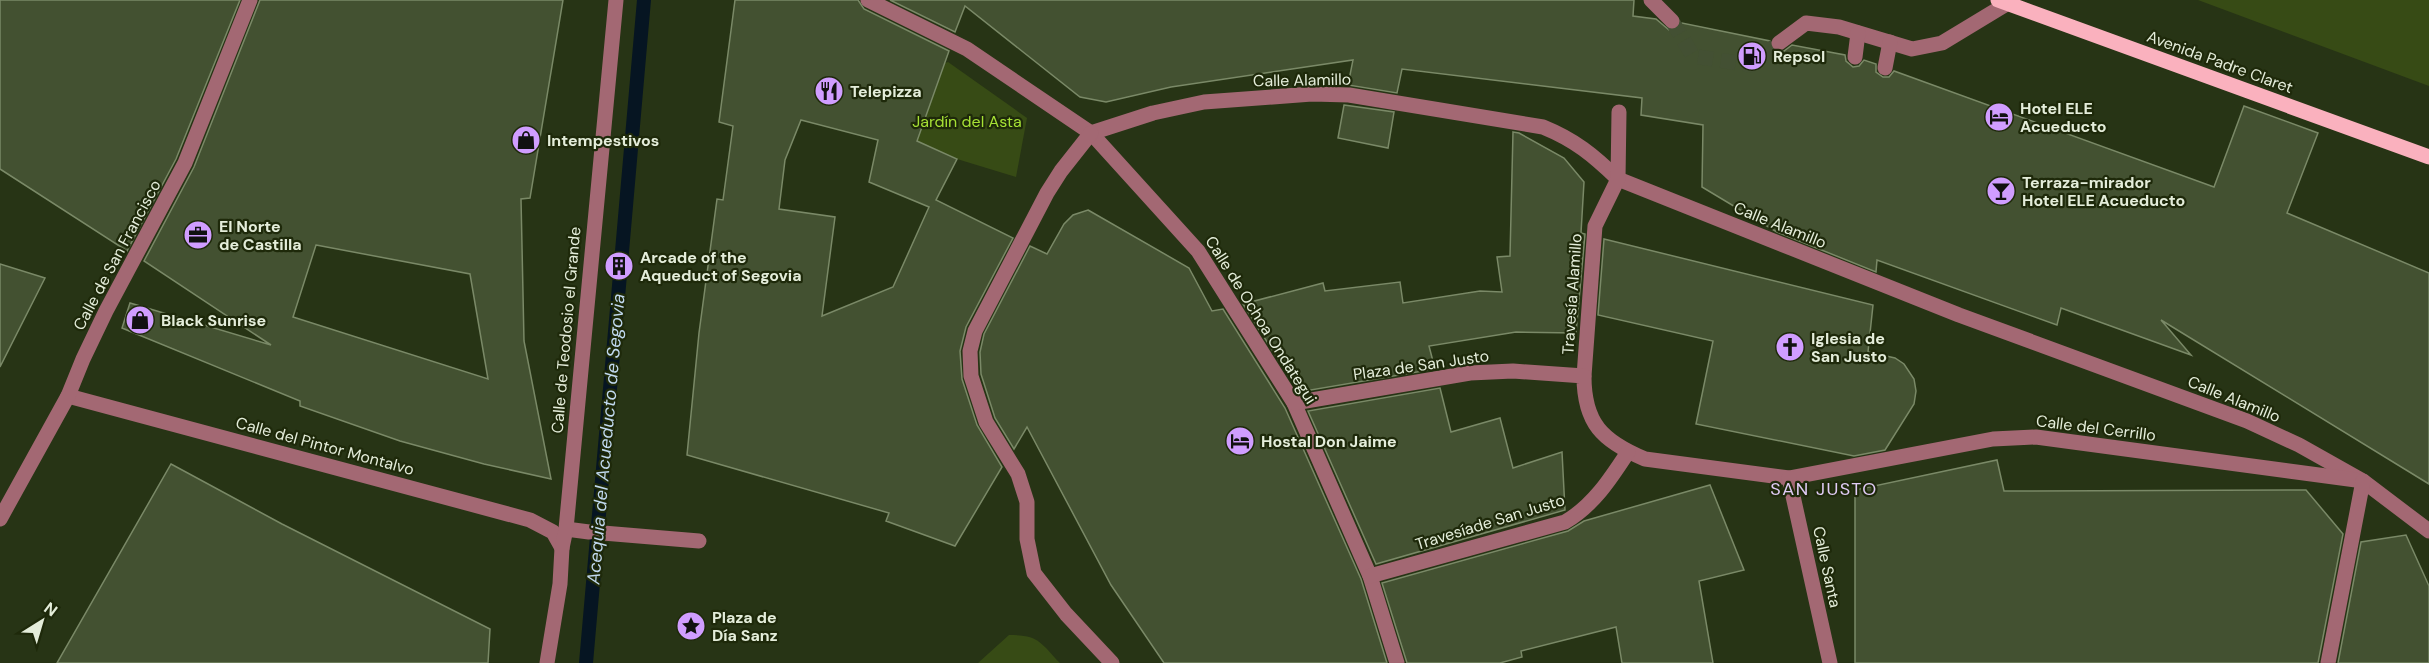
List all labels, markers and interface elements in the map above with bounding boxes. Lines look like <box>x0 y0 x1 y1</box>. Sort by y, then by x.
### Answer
street label: Avenida Padre Claret <box>2144 26 2296 98</box>
fuel station icon: Repsol <box>1736 40 1768 72</box>
place label: Repsol <box>1773 46 1825 67</box>
street label: Calle Alamillo <box>1253 69 1351 91</box>
restaurant icon: Telepizza <box>813 75 845 107</box>
place label: Telepizza <box>850 81 922 102</box>
place label: Hotel ELE Acueducto <box>2020 98 2107 137</box>
hotel icon: Hotel ELE Acueducto <box>1983 101 2015 133</box>
park label: Jardín del Asta <box>912 111 1022 132</box>
shop icon: Intempestivos <box>510 124 542 156</box>
place label: Intempestivos <box>547 130 659 151</box>
place label: Terraza-mirador Hotel ELE Acueducto <box>2022 172 2185 211</box>
bar icon: Terraza-mirador Hotel ELE Acueducto <box>1985 175 2017 207</box>
street label: Calle de San Francisco <box>68 176 166 334</box>
street label: Calle Alamillo <box>1731 197 1829 253</box>
place label: El Norte de Castilla <box>219 216 302 255</box>
office icon: El Norte de Castilla <box>182 219 214 251</box>
street label: Calle de Teodosio el Grande <box>547 226 585 434</box>
street label: Calle de Ochoa Ondategui <box>1201 232 1321 408</box>
street label: Travesía Alamillo <box>1557 233 1587 355</box>
place label: Arcade of the Aqueduct of Segovia <box>640 247 802 286</box>
building icon: Arcade of the Aqueduct of Segovia <box>603 250 635 282</box>
water label: Acequia del Acueducto de Segovia <box>581 293 631 586</box>
shop icon: Black Sunrise <box>124 304 156 336</box>
place label: Black Sunrise <box>161 310 266 331</box>
place label: Iglesia de San Justo <box>1811 328 1887 367</box>
church icon: Iglesia de San Justo <box>1774 331 1806 363</box>
street label: Plaza de San Justo <box>1352 345 1490 385</box>
street label: Calle Alamillo <box>2185 371 2283 427</box>
street label: Calle del Cerrillo <box>2035 410 2157 446</box>
street label: Calle del Pintor Montalvo <box>234 412 416 480</box>
hotel icon: Hostal Don Jaime <box>1224 425 1256 457</box>
place label: Hostal Don Jaime <box>1261 431 1397 452</box>
district label: SAN JUSTO <box>1770 477 1878 501</box>
street label: Travesíade San Justo <box>1413 489 1567 555</box>
street label: Calle Santa <box>1808 524 1846 610</box>
north arrow <box>12 591 72 651</box>
text: N <box>40 598 62 621</box>
place label: Plaza de Día Sanz <box>712 607 778 646</box>
place icon: Plaza de Día Sanz <box>675 610 707 642</box>

